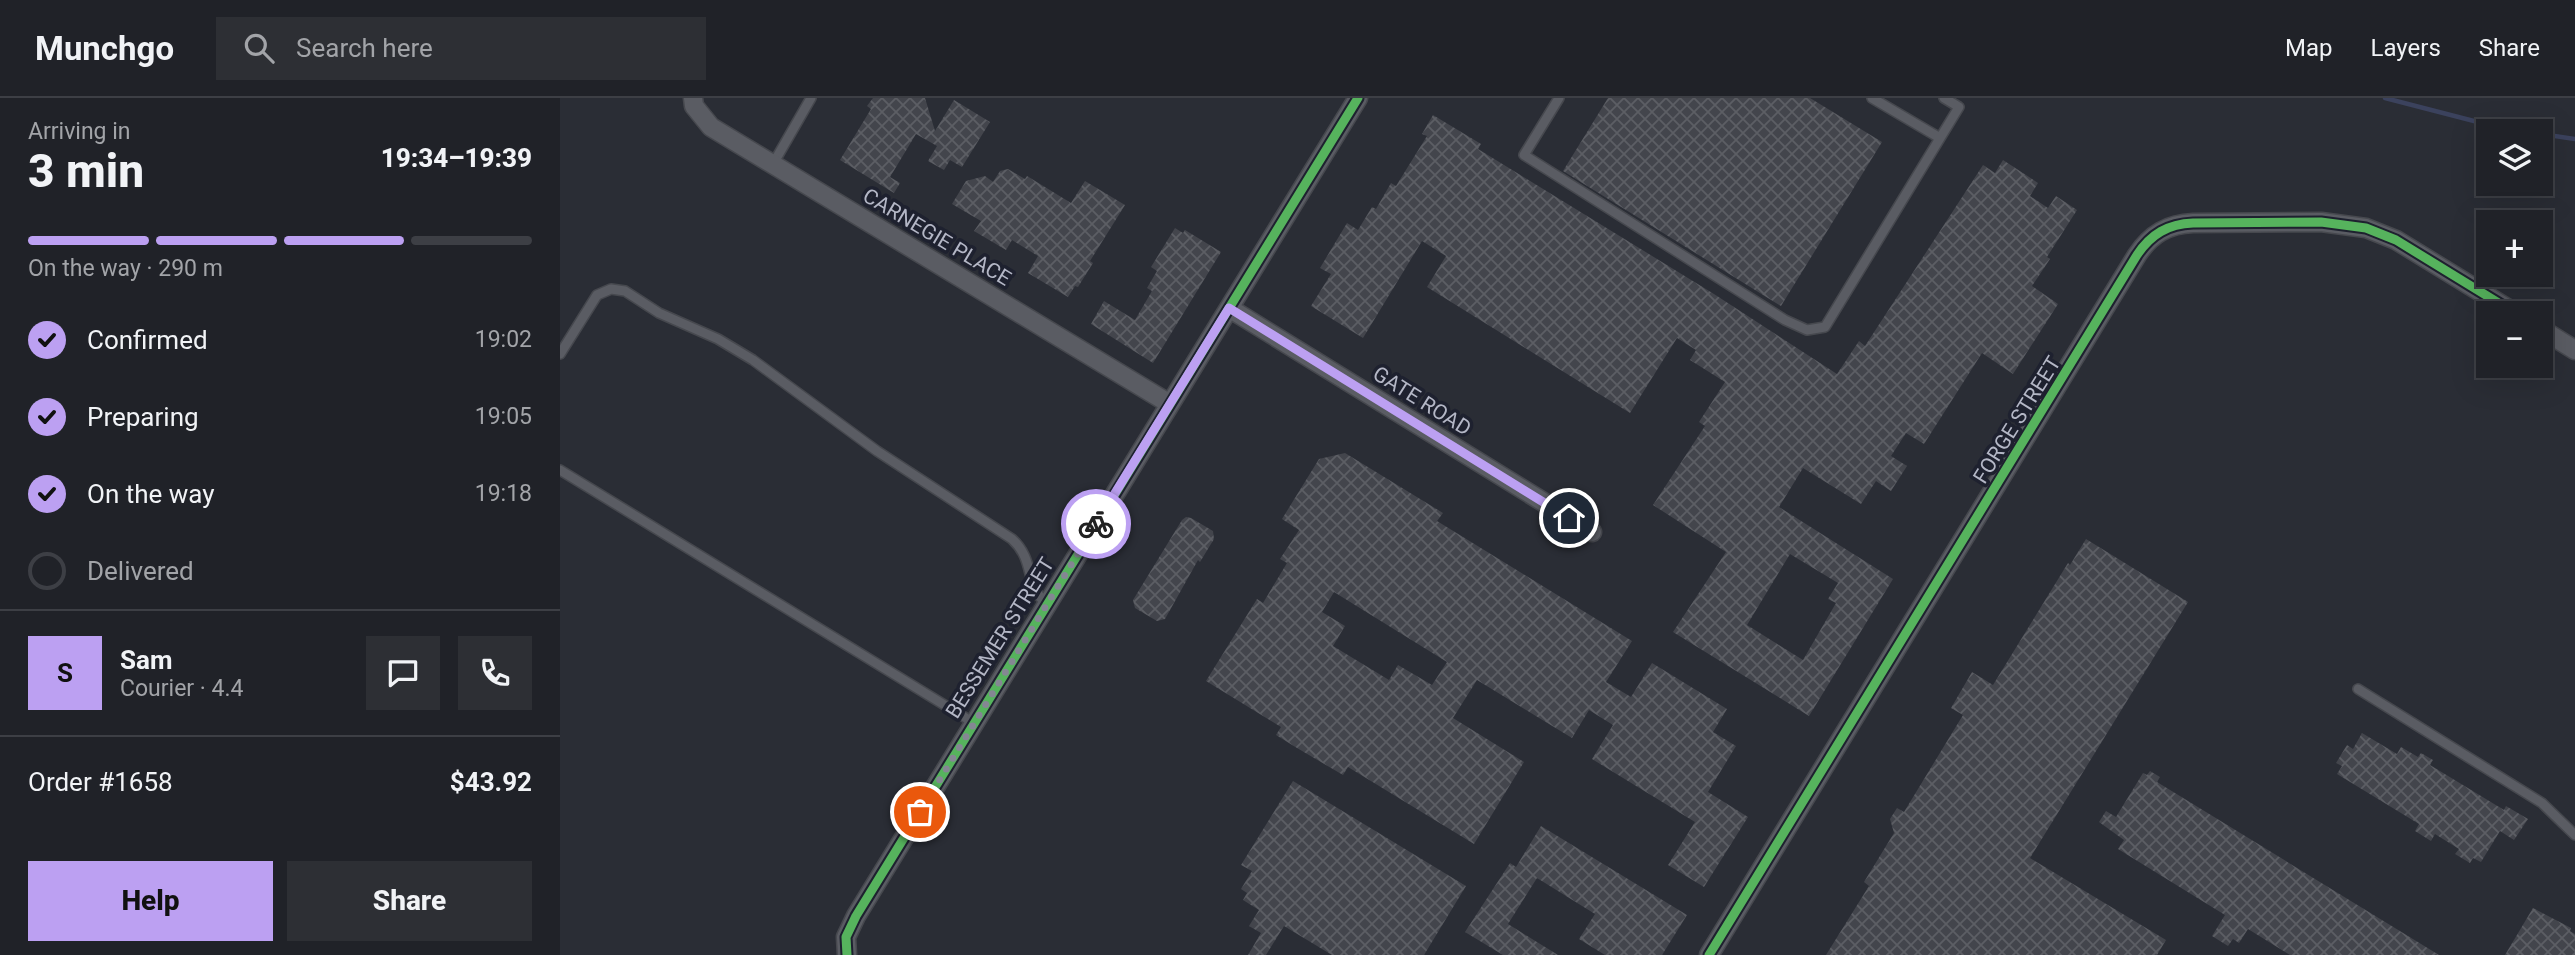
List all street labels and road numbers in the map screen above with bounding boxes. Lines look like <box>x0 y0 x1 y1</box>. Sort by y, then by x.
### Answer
street label: CARNEGIE PLACE <box>859 183 1015 291</box>
street label: FORGE STREET <box>1968 352 2066 488</box>
street label: GATE ROAD <box>1369 361 1475 441</box>
street label: BESSEMER STREET <box>941 553 1059 723</box>

